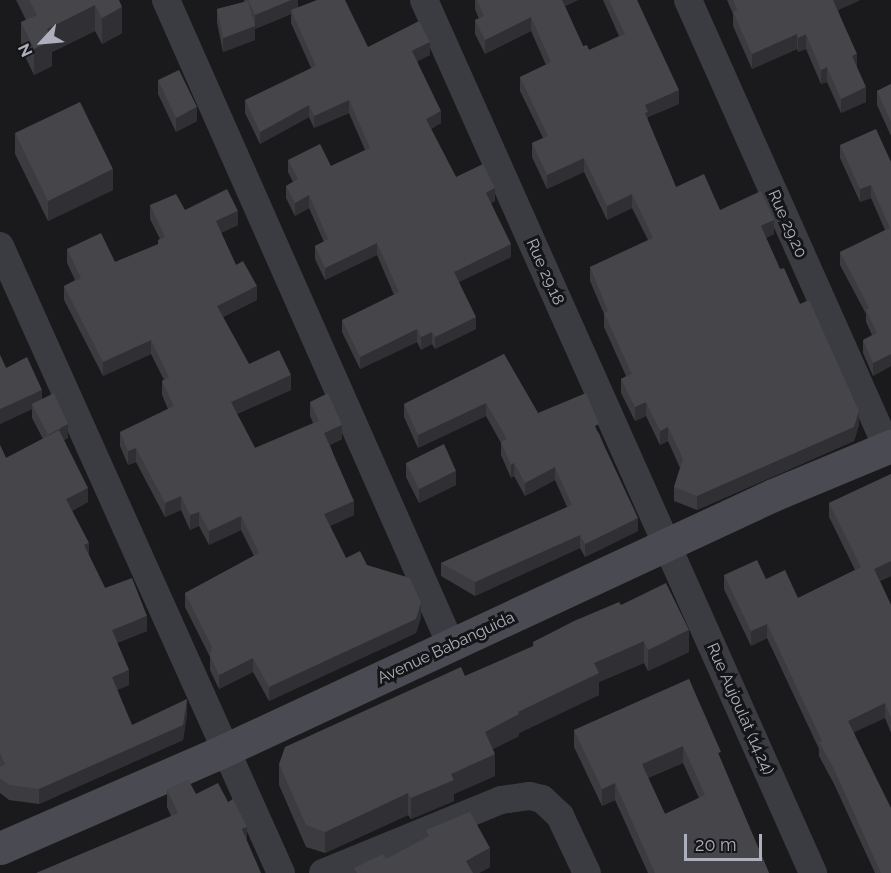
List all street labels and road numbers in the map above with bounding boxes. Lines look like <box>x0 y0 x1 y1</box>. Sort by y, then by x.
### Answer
street label: Rue 29.20 <box>764 187 810 261</box>
street label: Rue 29.18 <box>522 236 568 308</box>
street label: Avenue Babanguida <box>374 608 518 688</box>
street label: Rue Aujoulat (14.24) <box>702 640 778 778</box>

